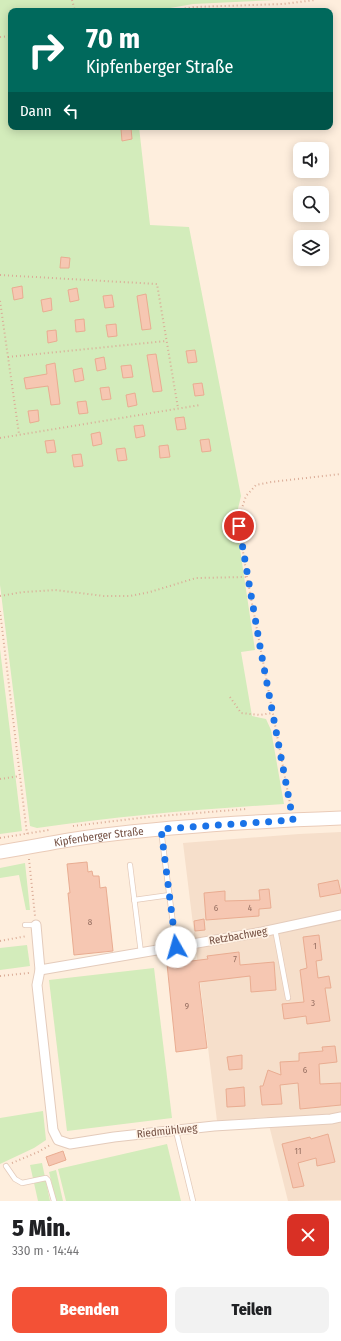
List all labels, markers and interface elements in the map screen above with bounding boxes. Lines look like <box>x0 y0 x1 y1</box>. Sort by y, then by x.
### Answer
text: 70 m <box>86 22 140 55</box>
icon: right <box>20 24 72 76</box>
text: Kipfenberger Straße <box>86 56 233 78</box>
icon: left <box>60 100 82 122</box>
text: Dann <box>20 102 52 120</box>
map controls <box>293 142 329 266</box>
button: sound <box>293 142 329 178</box>
button: search <box>293 186 329 222</box>
button: layers <box>293 230 329 266</box>
pin <box>222 509 256 543</box>
icon: arrive <box>228 515 250 537</box>
street label: Kipfenberger Straße <box>53 824 144 849</box>
house number: 6 <box>214 903 219 913</box>
house number: 4 <box>248 903 253 913</box>
house number: 8 <box>88 917 93 927</box>
street label: Retzbachweg <box>208 924 269 947</box>
position arrow <box>155 926 197 968</box>
house number: 1 <box>313 941 317 951</box>
house number: 7 <box>233 954 237 964</box>
house number: 3 <box>311 998 315 1008</box>
house number: 9 <box>185 1001 189 1011</box>
house number: 6 <box>303 1065 308 1075</box>
street label: Riedmühlweg <box>136 1121 199 1141</box>
house number: 11 <box>295 1146 301 1156</box>
text: 5 Min. <box>12 1214 71 1242</box>
button: close <box>287 1214 329 1256</box>
text: 330 m · 14:44 <box>12 1243 79 1258</box>
button: Beenden <box>12 1287 167 1333</box>
button: Teilen <box>175 1287 329 1333</box>

